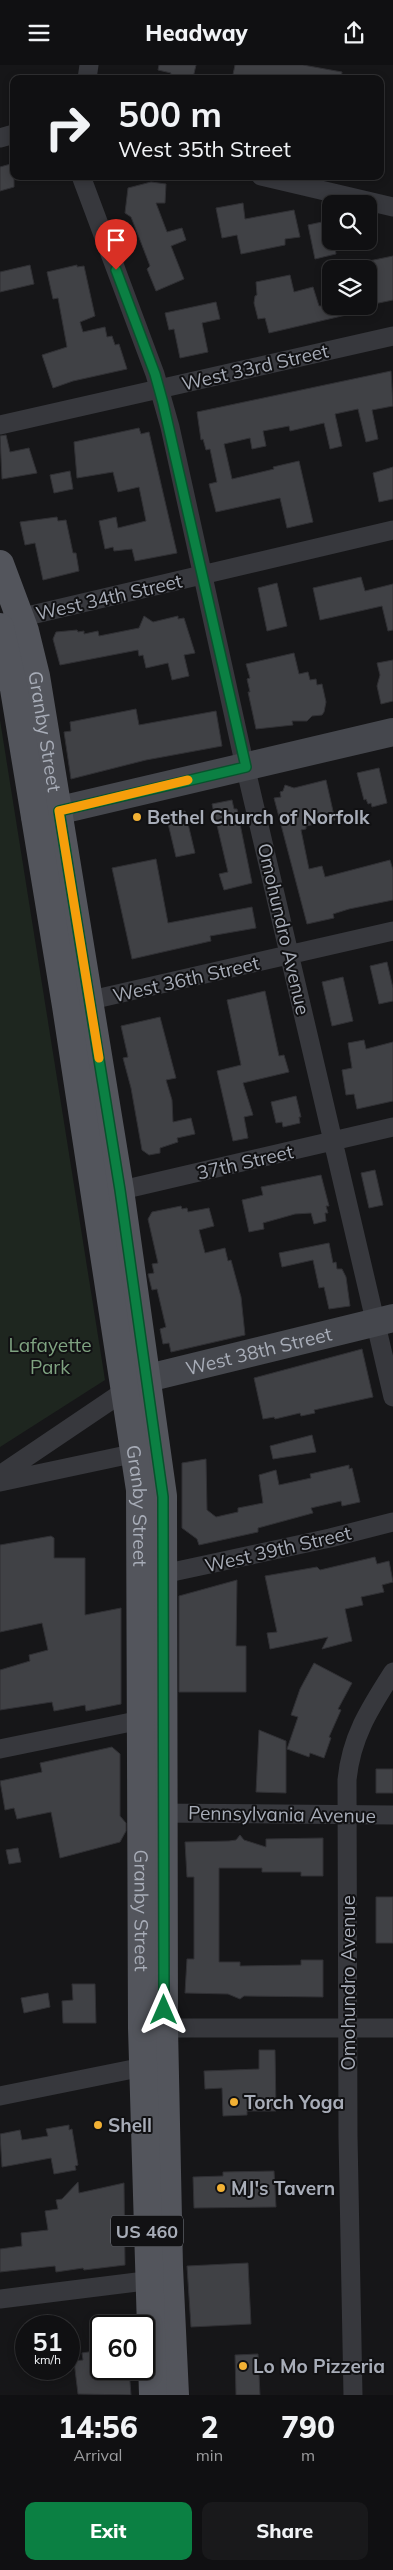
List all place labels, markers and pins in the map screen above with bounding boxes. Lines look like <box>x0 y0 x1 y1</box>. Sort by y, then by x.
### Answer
pin <box>95 219 137 270</box>
place label: Bethel Church of Norfolk <box>147 805 370 829</box>
marker: Bethel Church of Norfolk <box>131 811 143 823</box>
place label: Torch Yoga <box>244 2090 344 2114</box>
marker: Torch Yoga <box>228 2096 240 2108</box>
place label: Shell <box>108 2113 152 2137</box>
marker: Shell <box>92 2119 104 2131</box>
place label: MJ's Tavern <box>231 2176 335 2200</box>
marker: MJ's Tavern <box>215 2182 227 2194</box>
place label: Lo Mo Pizzeria <box>253 2354 385 2378</box>
marker: Lo Mo Pizzeria <box>237 2360 249 2372</box>

